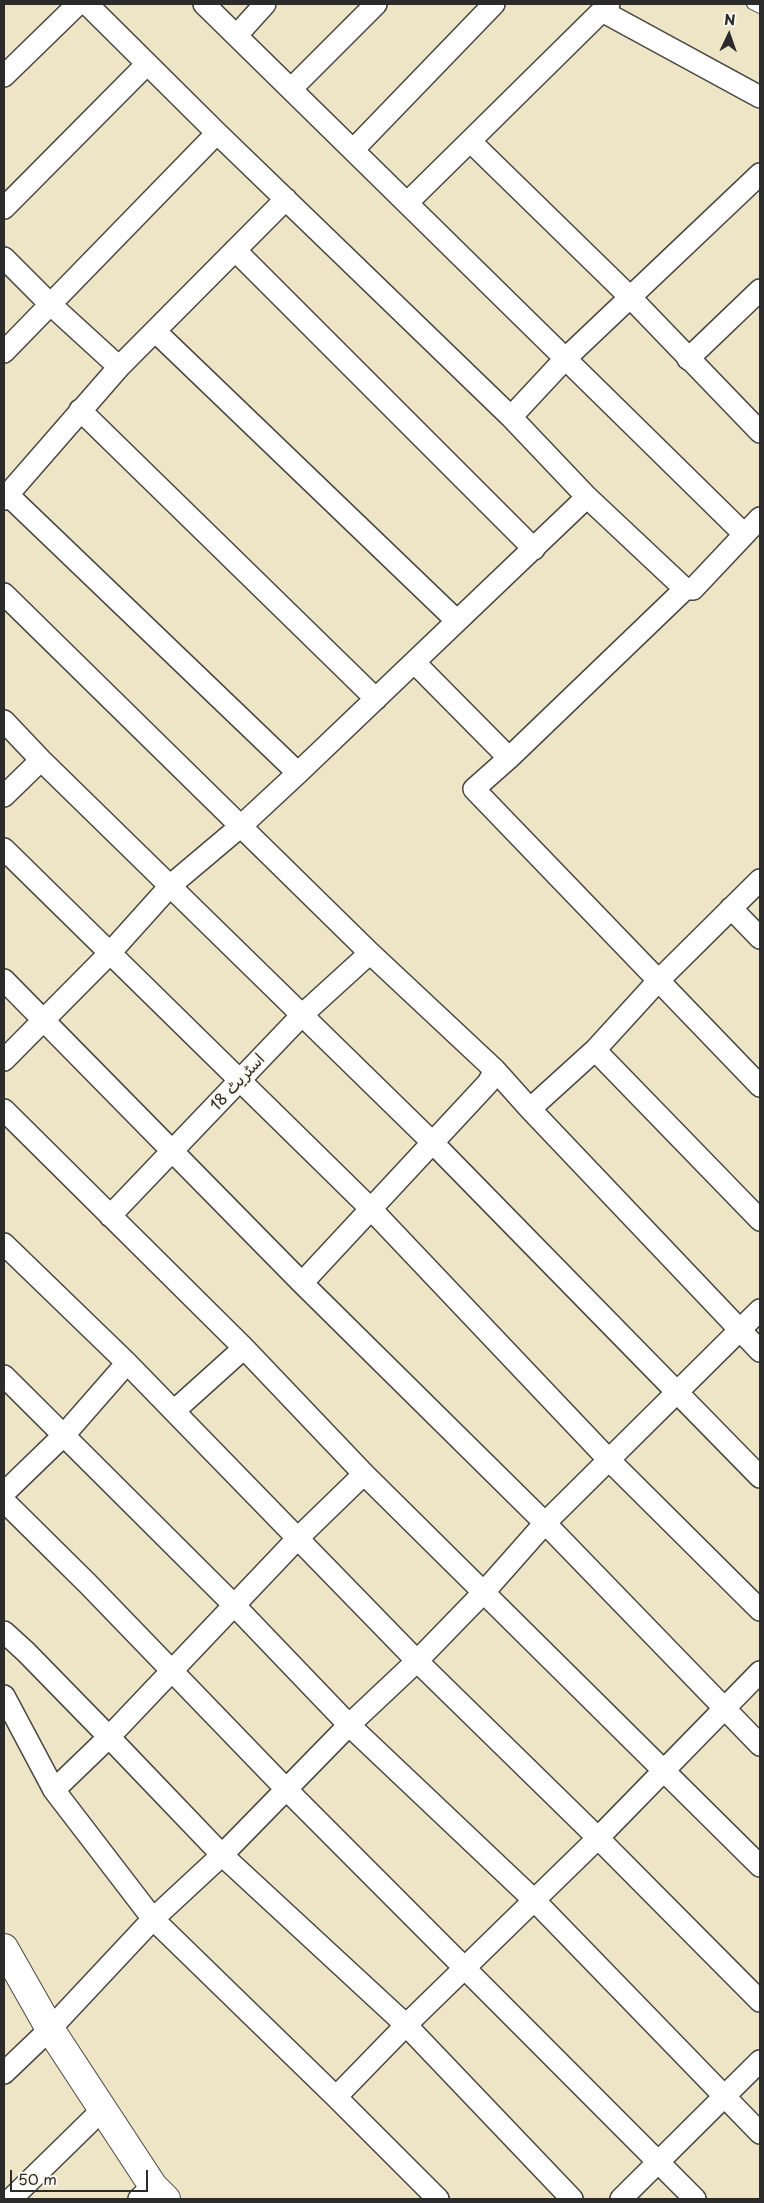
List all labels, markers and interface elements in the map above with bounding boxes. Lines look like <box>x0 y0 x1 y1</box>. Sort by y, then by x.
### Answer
text: N <box>724 9 736 30</box>
north arrow <box>704 10 754 60</box>
street label: اسٹریٹ 18 <box>207 1050 269 1116</box>
scale bar <box>12 2160 150 2192</box>
text: 50 m <box>18 2167 57 2190</box>

